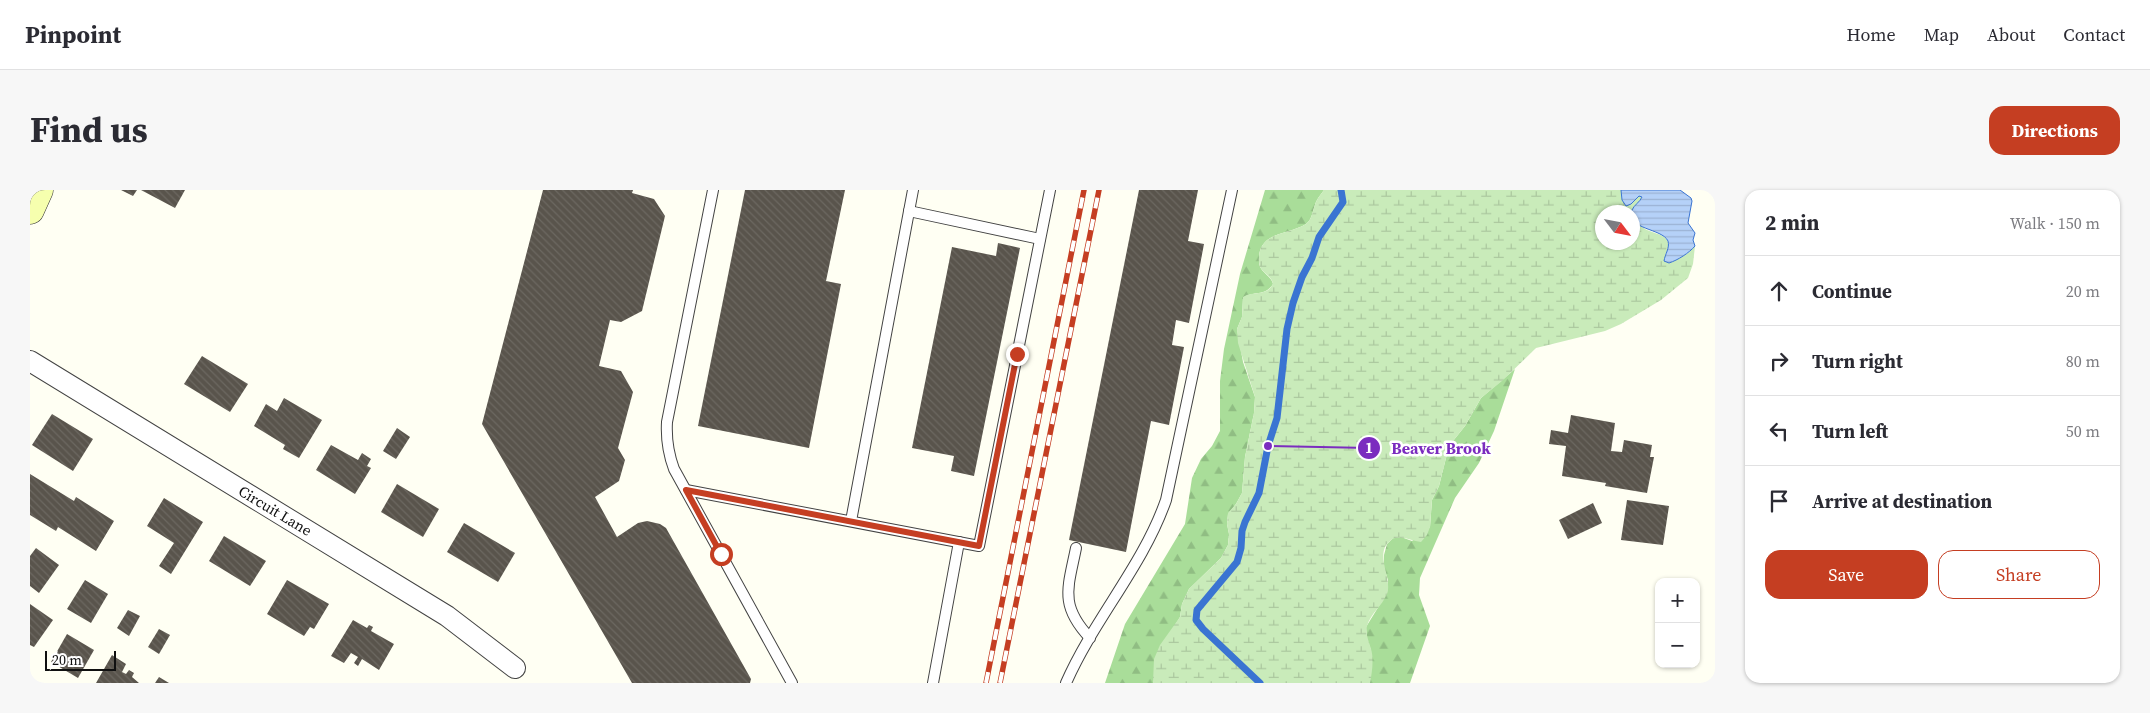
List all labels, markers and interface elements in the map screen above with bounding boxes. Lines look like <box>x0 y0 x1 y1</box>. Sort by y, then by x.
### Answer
text: Pinpoint <box>25 18 121 51</box>
text: Home <box>1847 22 1896 47</box>
text: Map <box>1924 22 1959 47</box>
text: About <box>1987 22 2035 47</box>
text: Contact <box>2063 22 2125 47</box>
text: Find us <box>30 106 148 154</box>
button: Directions <box>1989 106 2120 155</box>
north arrow <box>1595 205 1640 250</box>
text: 2 min <box>1765 208 1820 237</box>
text: Walk · 150 m <box>2010 212 2100 234</box>
icon: ahead <box>1765 277 1793 305</box>
text: Continue <box>1812 278 1892 304</box>
text: 20 m <box>2066 280 2100 302</box>
route end <box>1006 343 1029 366</box>
icon: right <box>1765 347 1793 375</box>
text: Turn right <box>1812 348 1903 374</box>
text: 80 m <box>2066 350 2100 372</box>
icon: left <box>1765 417 1793 445</box>
text: Turn left <box>1812 418 1888 444</box>
text: 50 m <box>2066 420 2100 442</box>
callout: Beaver Brook <box>1356 433 1501 464</box>
text: 1 <box>1365 437 1373 458</box>
text: Beaver Brook <box>1391 437 1491 459</box>
street label: Circuit Lane <box>235 480 316 541</box>
icon: arrive <box>1765 487 1793 515</box>
text: Arrive at destination <box>1812 488 1992 514</box>
route start <box>710 543 733 566</box>
button: Save <box>1765 550 1928 599</box>
button: Share <box>1938 550 2100 599</box>
map controls <box>1655 578 1700 668</box>
button: + <box>1655 578 1700 623</box>
button: − <box>1655 623 1700 668</box>
scale bar <box>45 648 116 671</box>
text: 20 m <box>52 650 82 670</box>

